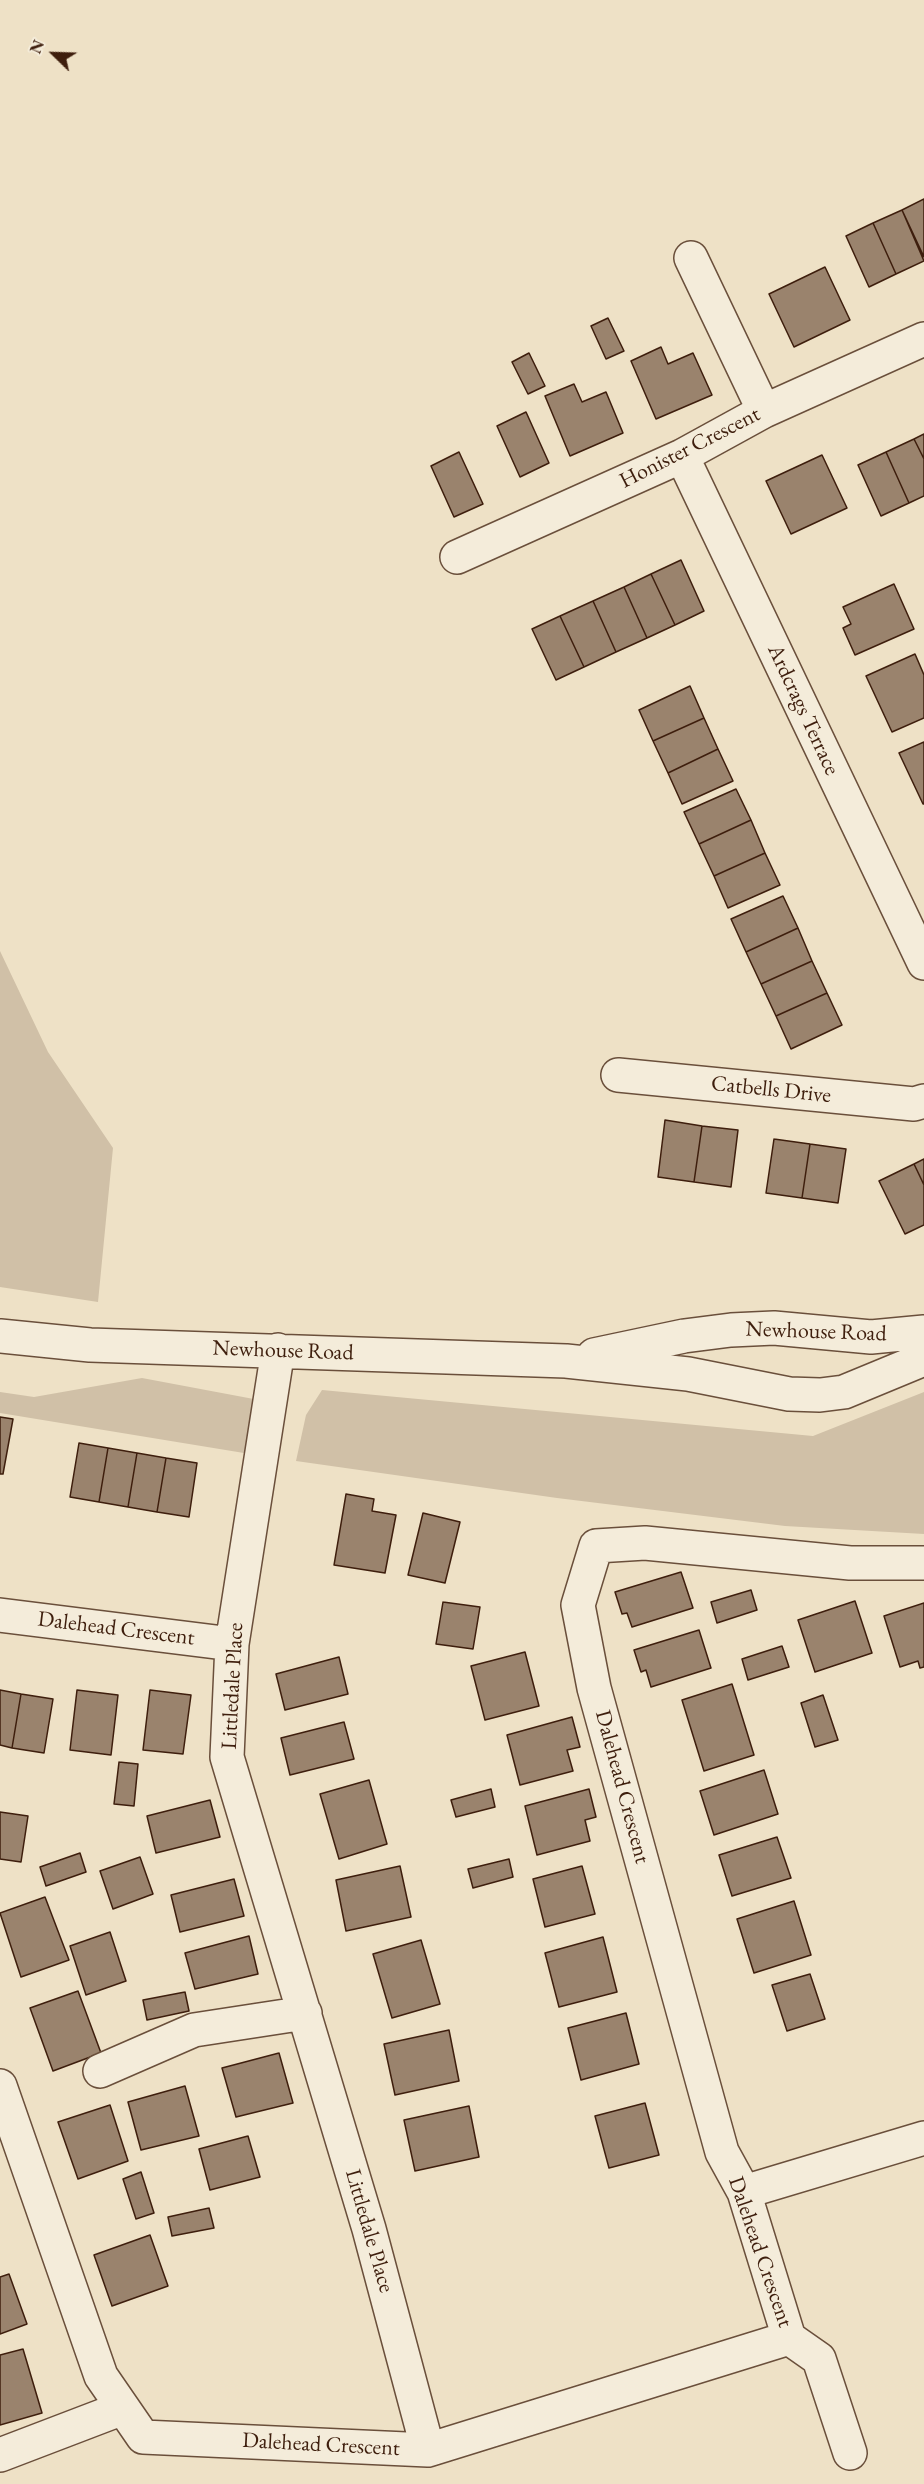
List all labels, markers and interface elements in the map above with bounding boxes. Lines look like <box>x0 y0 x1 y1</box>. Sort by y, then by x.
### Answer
north arrow <box>24 24 84 84</box>
text: N <box>25 37 49 57</box>
street label: Honister Crescent <box>615 401 765 495</box>
street label: Ardcrags Terrace <box>761 640 845 780</box>
street label: Catbells Drive <box>710 1071 832 1109</box>
street label: Newhouse Road <box>745 1316 887 1348</box>
street label: Newhouse Road <box>212 1335 354 1367</box>
street label: Dalehead Crescent <box>36 1606 196 1652</box>
street label: Littledale Place <box>216 1622 250 1750</box>
street label: Dalehead Crescent <box>589 1707 655 1867</box>
street label: Littledale Place <box>339 2166 399 2296</box>
street label: Dalehead Crescent <box>722 2173 798 2331</box>
street label: Dalehead Crescent <box>242 2428 400 2462</box>

